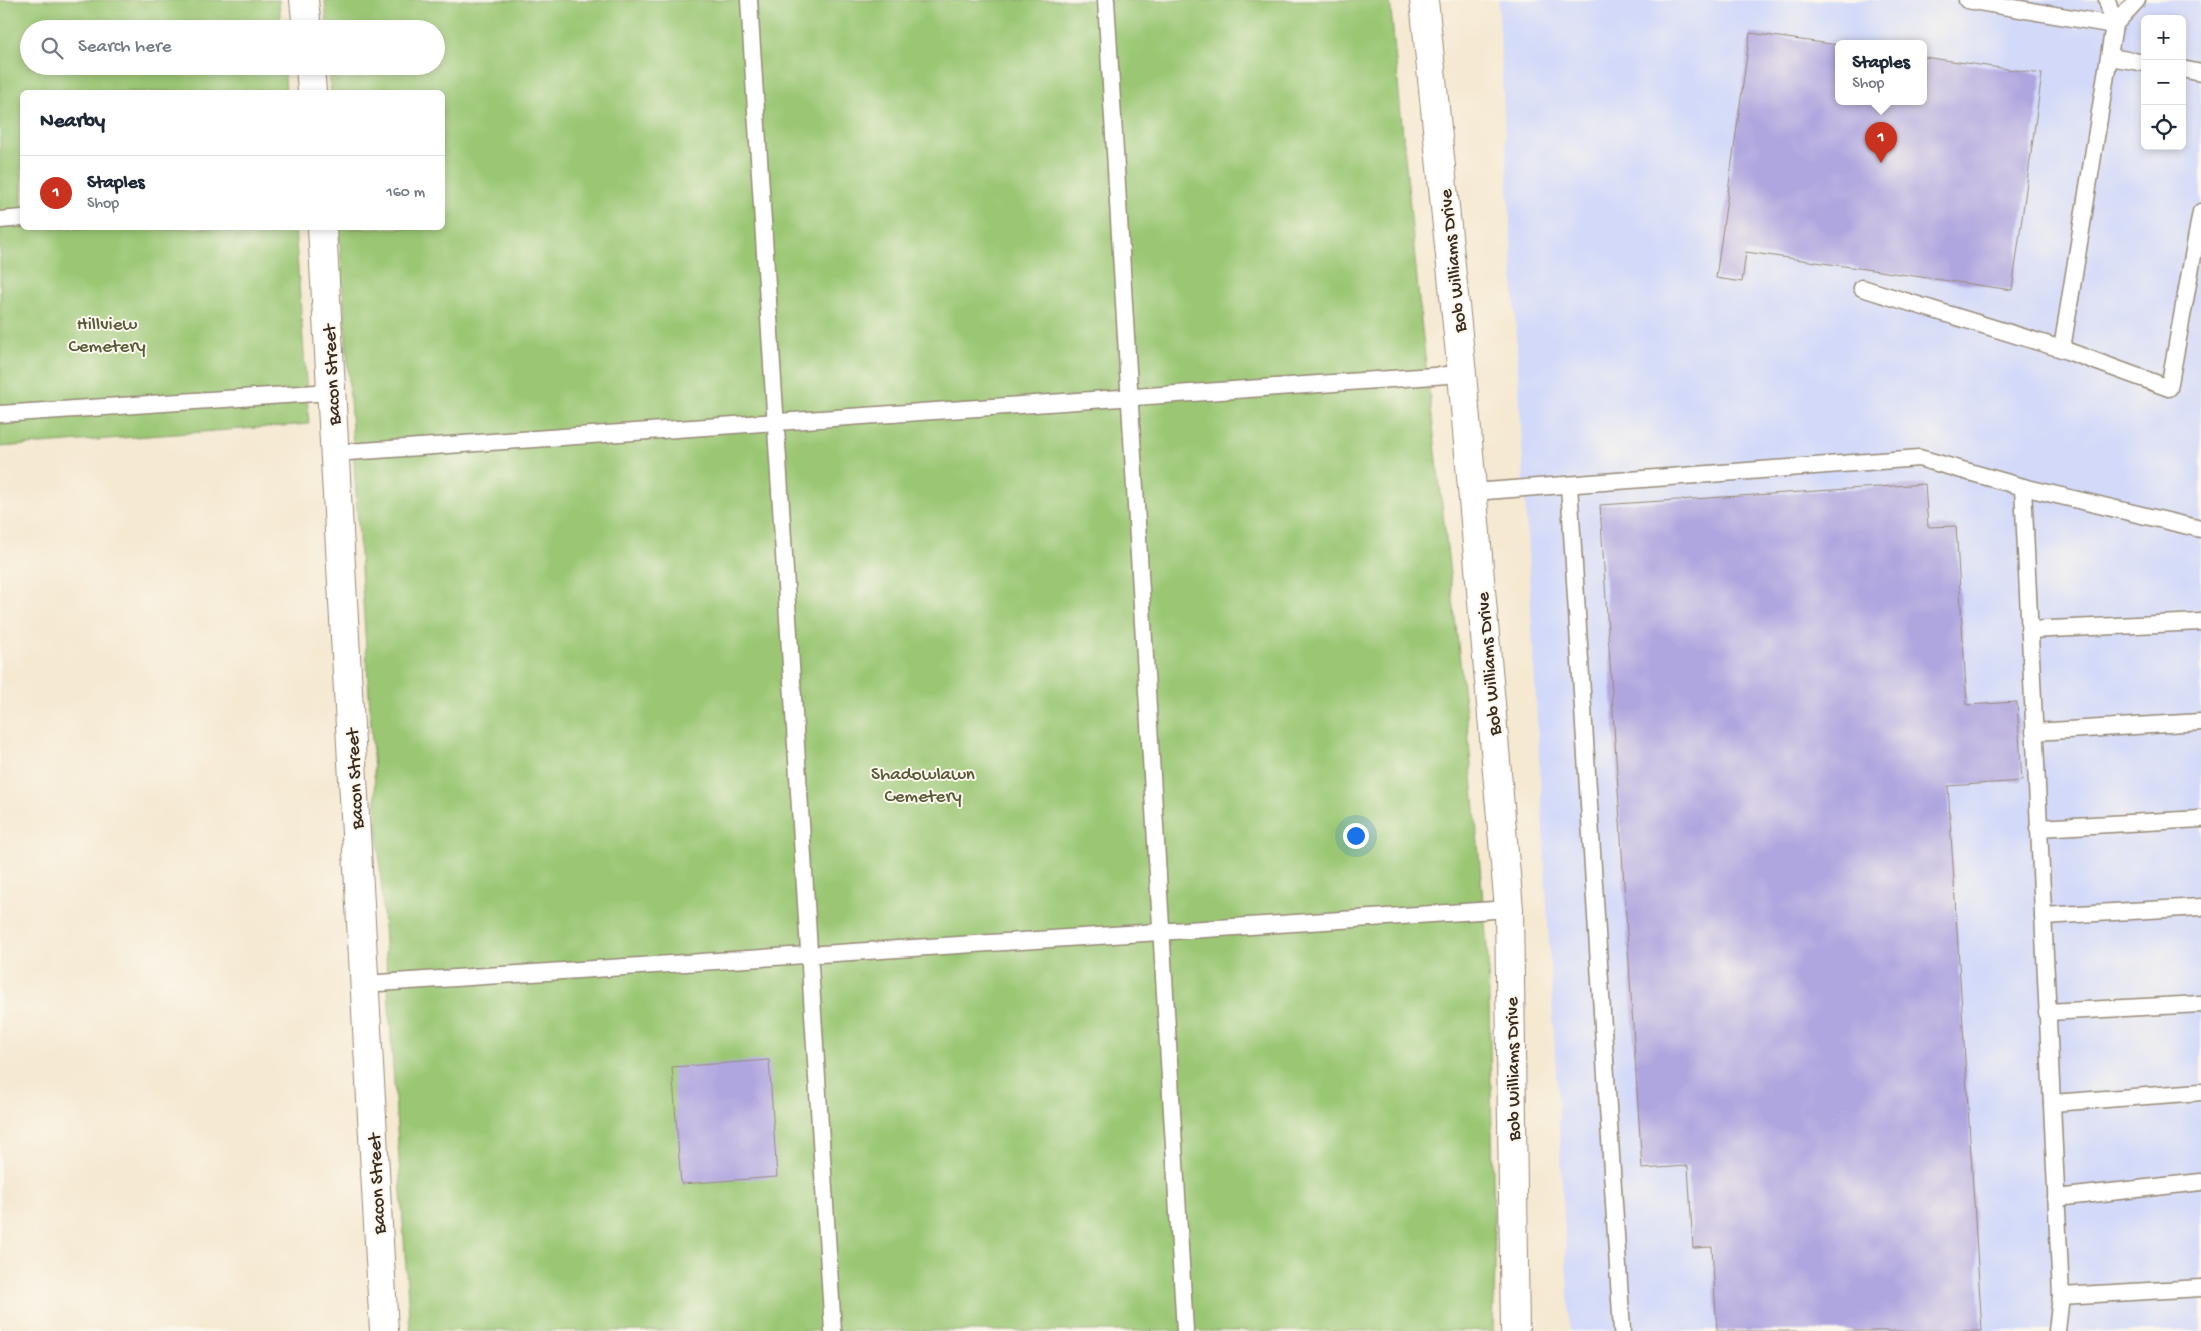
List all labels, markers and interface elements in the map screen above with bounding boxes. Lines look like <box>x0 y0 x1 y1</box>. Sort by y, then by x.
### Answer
map controls <box>2141 15 2186 150</box>
button: + <box>2141 15 2186 60</box>
search box <box>20 20 445 75</box>
icon: search <box>38 34 66 62</box>
text: Search here <box>78 36 172 59</box>
popup <box>1835 40 1927 105</box>
text: Staples <box>1852 52 1910 75</box>
button: − <box>2141 60 2186 105</box>
text: Shop <box>1852 75 1884 94</box>
button: locate <box>2141 105 2186 150</box>
text: Nearby <box>40 110 105 135</box>
pin: 1 <box>1865 122 1897 163</box>
text: Staples <box>87 172 144 195</box>
text: 1 <box>53 184 59 203</box>
text: 160 m <box>386 184 425 203</box>
street label: Bob Williams Drive <box>1436 188 1474 334</box>
text: Shop <box>87 195 119 214</box>
park label: Hillview Cemetery <box>68 314 146 359</box>
street label: Bacon Street <box>319 322 348 427</box>
street label: Bob Williams Drive <box>1473 591 1508 737</box>
street label: Bacon Street <box>342 726 371 831</box>
park label: Shadowlawn Cemetery <box>871 764 975 809</box>
your location <box>1343 823 1369 849</box>
street label: Bob Williams Drive <box>1502 997 1527 1142</box>
street label: Bacon Street <box>364 1131 393 1236</box>

